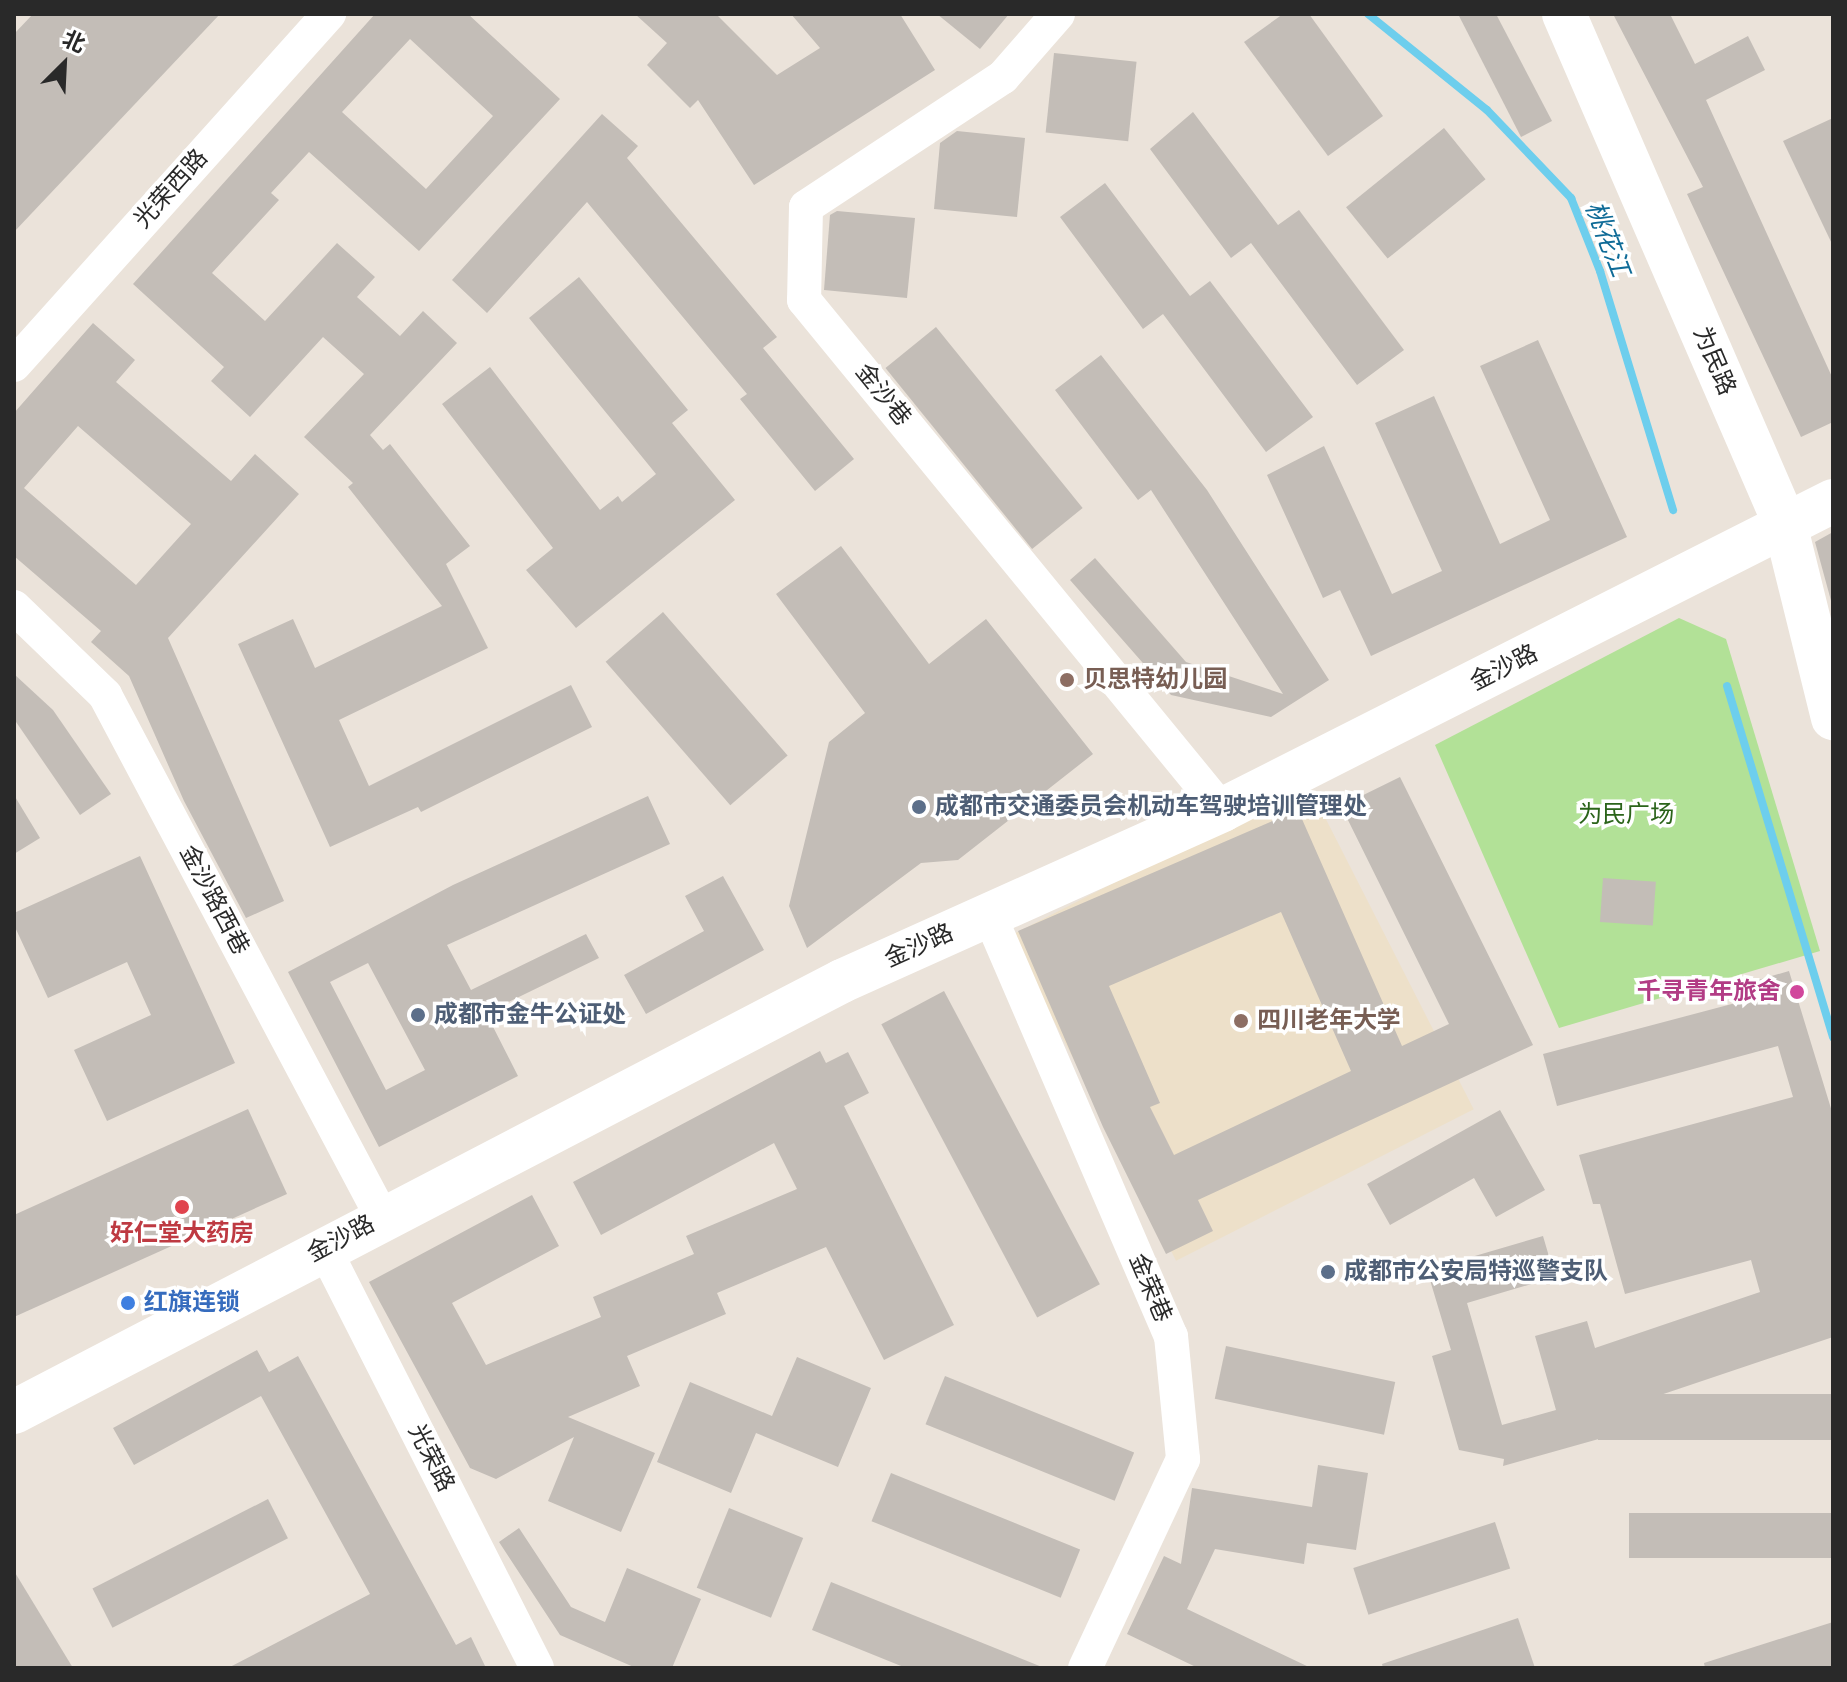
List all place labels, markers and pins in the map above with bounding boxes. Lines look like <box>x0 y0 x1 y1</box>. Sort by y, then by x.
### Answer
place label: 贝思特幼儿园 <box>1083 666 1227 694</box>
marker: 贝思特幼儿园 <box>1058 671 1076 689</box>
place label: 成都市交通委员会机动车驾驶培训管理处 <box>935 793 1367 821</box>
marker: 成都市交通委员会机动车驾驶培训管理处 <box>910 798 928 816</box>
place label: 千寻青年旅舍 <box>1637 978 1781 1006</box>
marker: 千寻青年旅舍 <box>1788 983 1806 1001</box>
place label: 成都市金牛公证处 <box>434 1001 626 1029</box>
marker: 成都市金牛公证处 <box>409 1006 427 1024</box>
place label: 四川老年大学 <box>1257 1007 1401 1035</box>
marker: 四川老年大学 <box>1232 1012 1250 1030</box>
marker: 好仁堂大药房 <box>173 1198 191 1216</box>
place label: 好仁堂大药房 <box>110 1220 254 1248</box>
place label: 成都市公安局特巡警支队 <box>1344 1258 1608 1286</box>
marker: 成都市公安局特巡警支队 <box>1319 1263 1337 1281</box>
place label: 红旗连锁 <box>144 1289 240 1317</box>
marker: 红旗连锁 <box>119 1294 137 1312</box>

